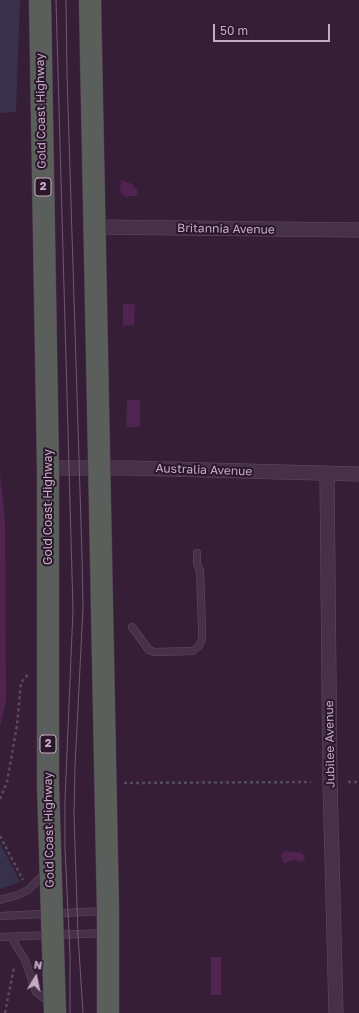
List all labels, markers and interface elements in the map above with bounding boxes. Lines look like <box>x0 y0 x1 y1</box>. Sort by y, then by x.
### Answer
scale bar <box>215 16 332 42</box>
text: 50 m <box>220 23 248 38</box>
street label: Gold Coast Highway <box>33 53 49 169</box>
road number: 2 <box>35 178 51 196</box>
street label: Britannia Avenue <box>177 221 275 237</box>
street label: Gold Coast Highway <box>41 449 55 565</box>
street label: Australia Avenue <box>155 461 253 479</box>
street label: Jubilee Avenue <box>322 700 338 788</box>
road number: 2 <box>40 735 56 753</box>
street label: Gold Coast Highway <box>41 772 57 888</box>
north arrow <box>16 957 56 997</box>
text: N <box>33 958 43 972</box>

